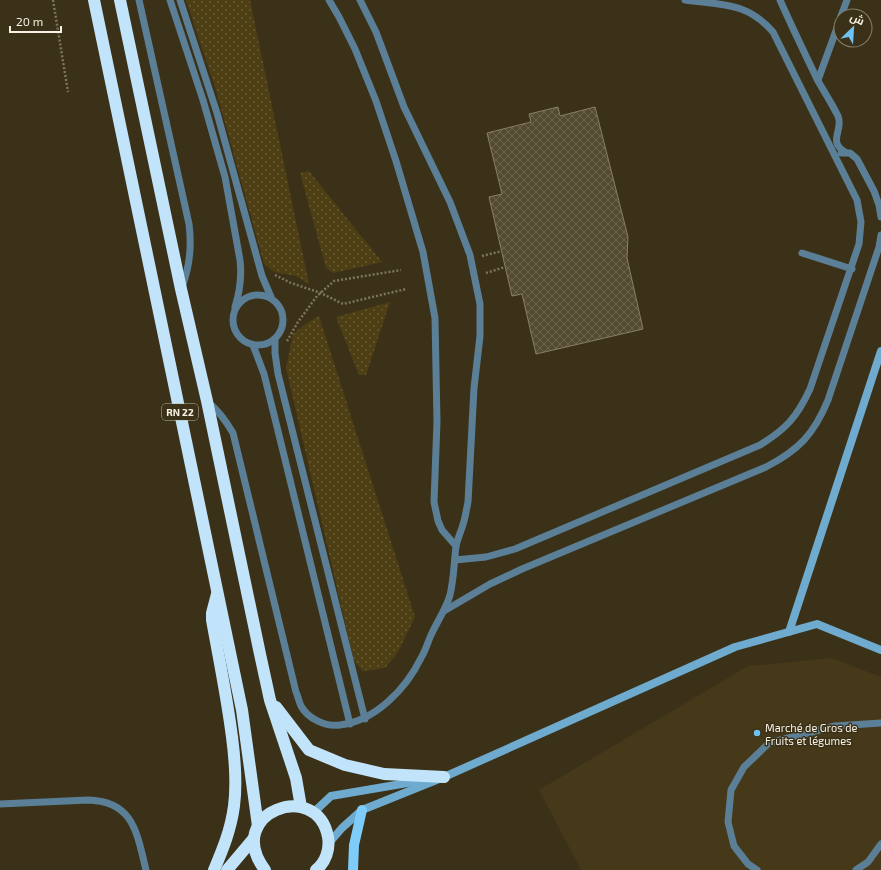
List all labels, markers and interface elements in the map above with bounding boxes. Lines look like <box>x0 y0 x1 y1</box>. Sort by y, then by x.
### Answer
scale bar <box>10 8 61 34</box>
north arrow <box>833 8 873 48</box>
text: ش <box>848 10 867 28</box>
text: 20 m <box>16 14 43 28</box>
road number: RN 22 <box>162 404 198 420</box>
place label: Marché de Gros de Fruits et légumes <box>765 721 858 747</box>
marker: Marché de Gros de Fruits et légumes <box>752 728 762 738</box>

